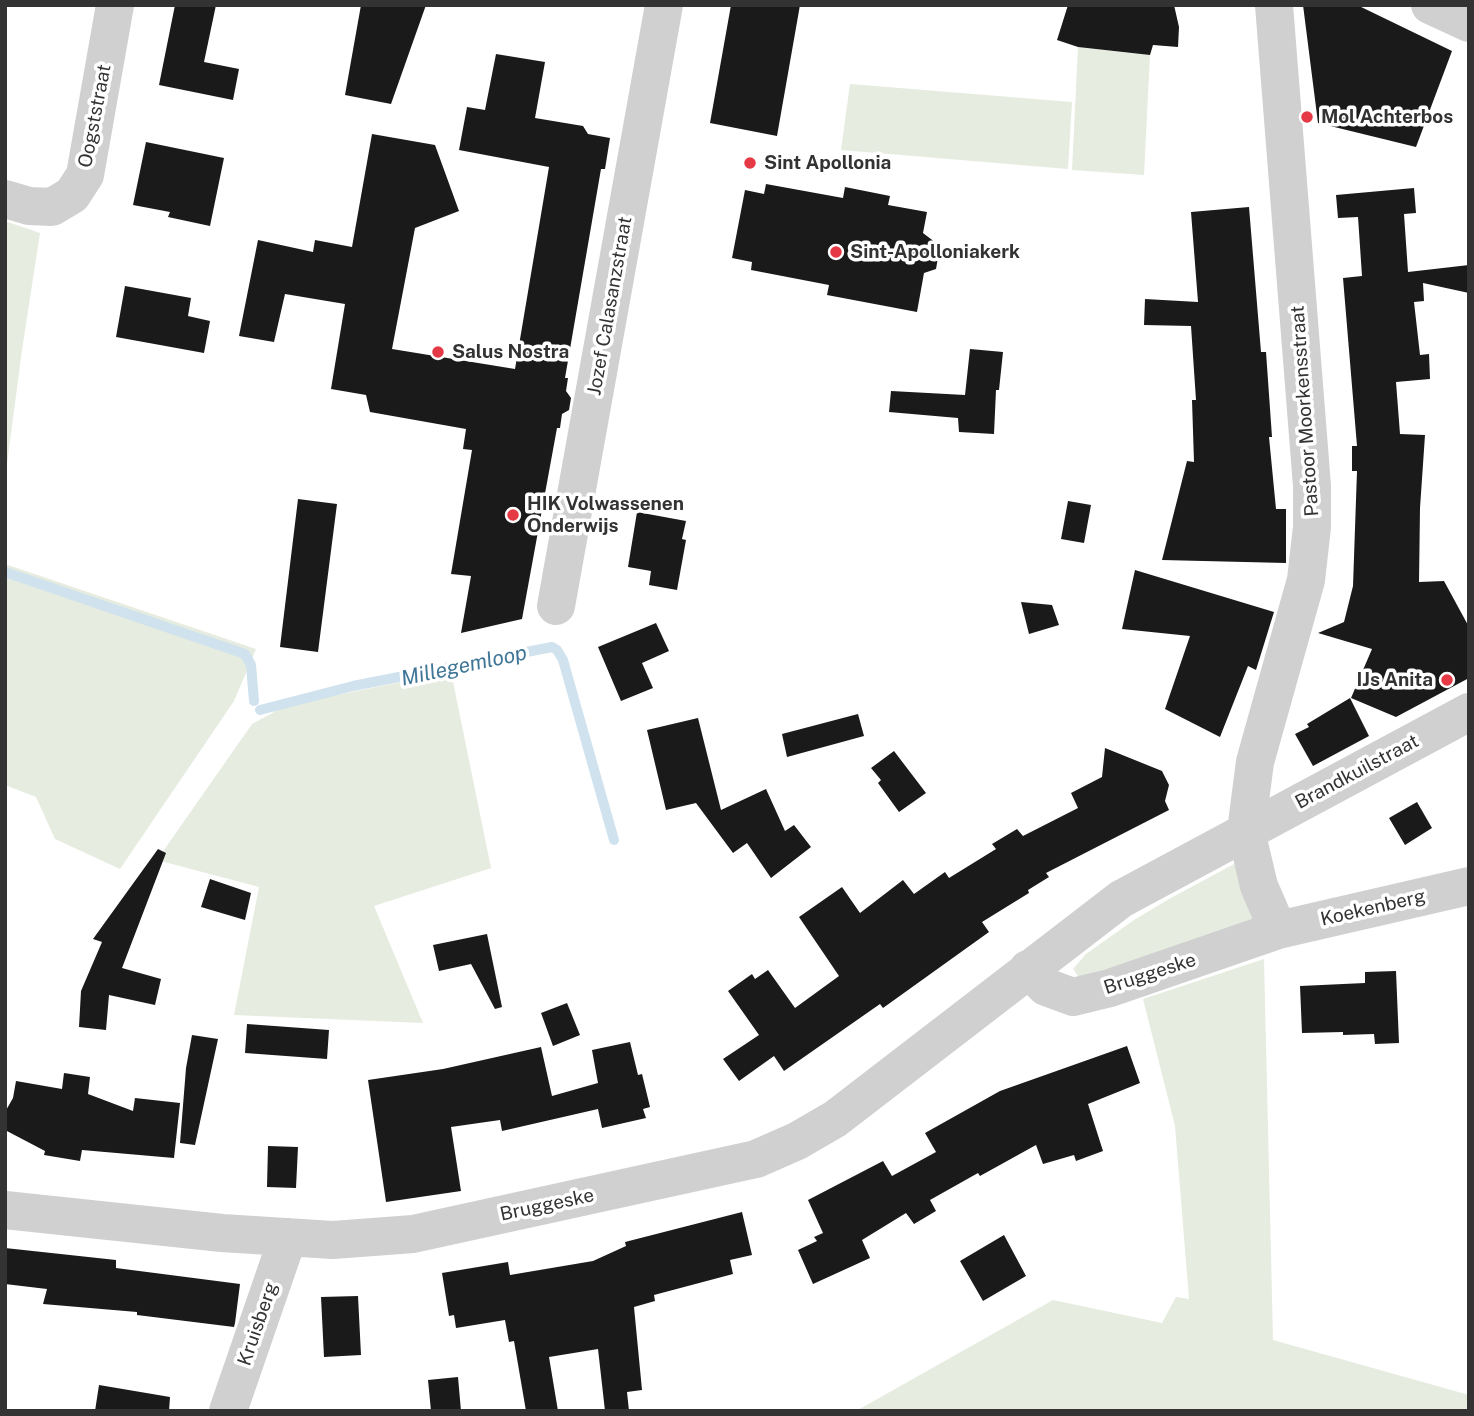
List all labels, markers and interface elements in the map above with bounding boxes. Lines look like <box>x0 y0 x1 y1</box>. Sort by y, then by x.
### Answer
street label: Oogststraat <box>74 63 116 169</box>
place label: Mol Achterbos <box>1321 106 1453 128</box>
marker: Mol Achterbos <box>1299 109 1315 125</box>
place label: Sint Apollonia <box>764 152 891 174</box>
marker: Sint Apollonia <box>742 155 758 171</box>
street label: Jozef Calasanzstraat <box>583 215 637 397</box>
place label: Sint-Apolloniakerk <box>850 241 1020 263</box>
marker: Sint-Apolloniakerk <box>828 244 844 260</box>
street label: Pastoor Moorkensstraat <box>1286 305 1324 517</box>
place label: Salus Nostra <box>452 341 569 363</box>
marker: Salus Nostra <box>430 344 446 360</box>
place label: HIK Volwassenen Onderwijs <box>527 493 684 537</box>
marker: HIK Volwassenen Onderwijs <box>505 507 521 523</box>
water label: Millegemloop <box>399 640 529 692</box>
place label: IJs Anita <box>1356 669 1433 691</box>
marker: IJs Anita <box>1439 672 1455 688</box>
street label: Brandkuilstraat <box>1291 730 1423 814</box>
street label: Koekenberg <box>1318 885 1428 931</box>
street label: Bruggeske <box>1101 948 1199 1000</box>
street label: Bruggeske <box>498 1184 596 1226</box>
street label: Kruisberg <box>233 1279 283 1369</box>

